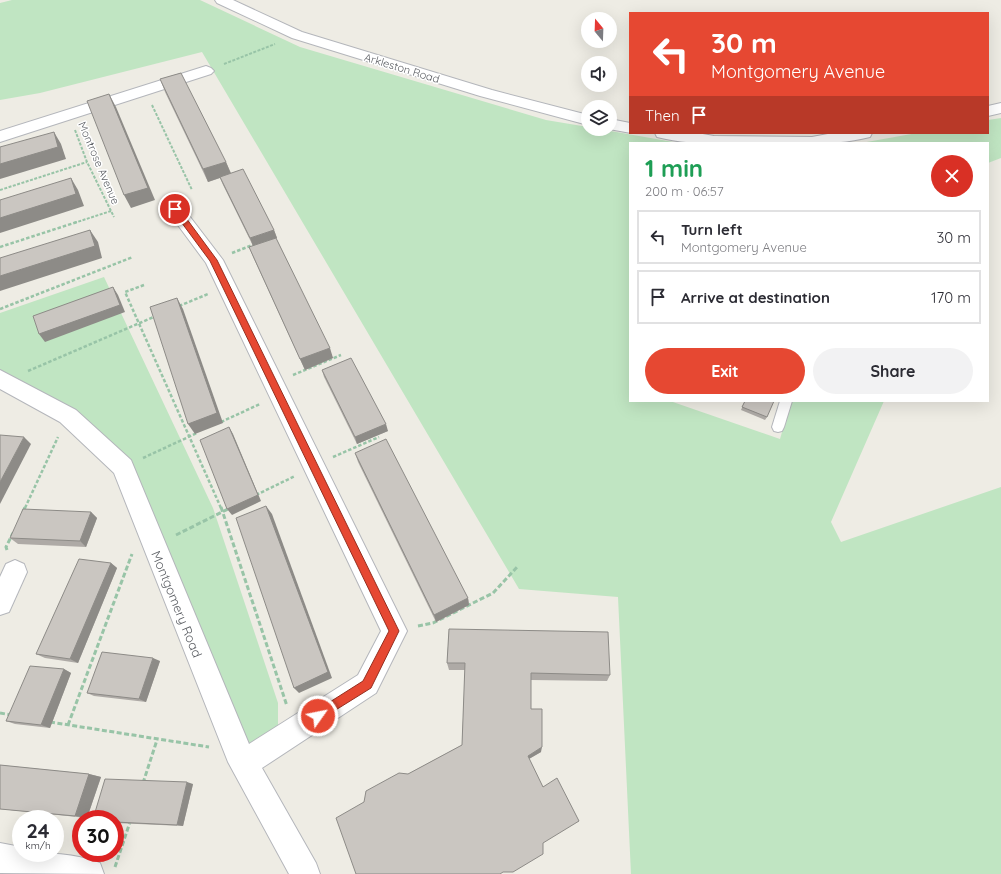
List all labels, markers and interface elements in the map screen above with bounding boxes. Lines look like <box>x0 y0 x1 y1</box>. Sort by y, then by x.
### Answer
north arrow <box>581 12 617 48</box>
map controls <box>581 12 617 136</box>
text: 30 m <box>711 25 777 60</box>
icon: left <box>645 28 697 80</box>
street label: Arkleston Road <box>363 50 441 86</box>
button: sound <box>581 56 617 92</box>
text: Montgomery Avenue <box>711 60 885 83</box>
button: layers <box>581 100 617 136</box>
icon: arrive <box>688 104 710 126</box>
text: Then <box>645 106 680 125</box>
street label: Montrose Avenue <box>75 120 123 206</box>
text: 1 min <box>645 153 703 183</box>
button: close <box>931 155 973 197</box>
text: 200 m · 06:57 <box>645 183 724 199</box>
pin <box>158 192 192 226</box>
icon: arrive <box>164 198 186 220</box>
text: Turn left <box>681 220 743 239</box>
icon: left <box>647 226 669 248</box>
text: 30 m <box>936 228 971 247</box>
text: Montgomery Avenue <box>681 239 807 255</box>
icon: arrive <box>647 286 669 308</box>
text: Arrive at destination <box>681 288 830 307</box>
text: 170 m <box>931 288 971 307</box>
button: Exit <box>645 348 805 394</box>
button: Share <box>813 348 973 394</box>
street label: Montgomery Road <box>148 548 206 660</box>
position arrow <box>297 695 339 737</box>
speed limit sign: 30 <box>72 810 124 862</box>
text: 24 <box>26 818 50 843</box>
text: km/h <box>25 839 51 852</box>

